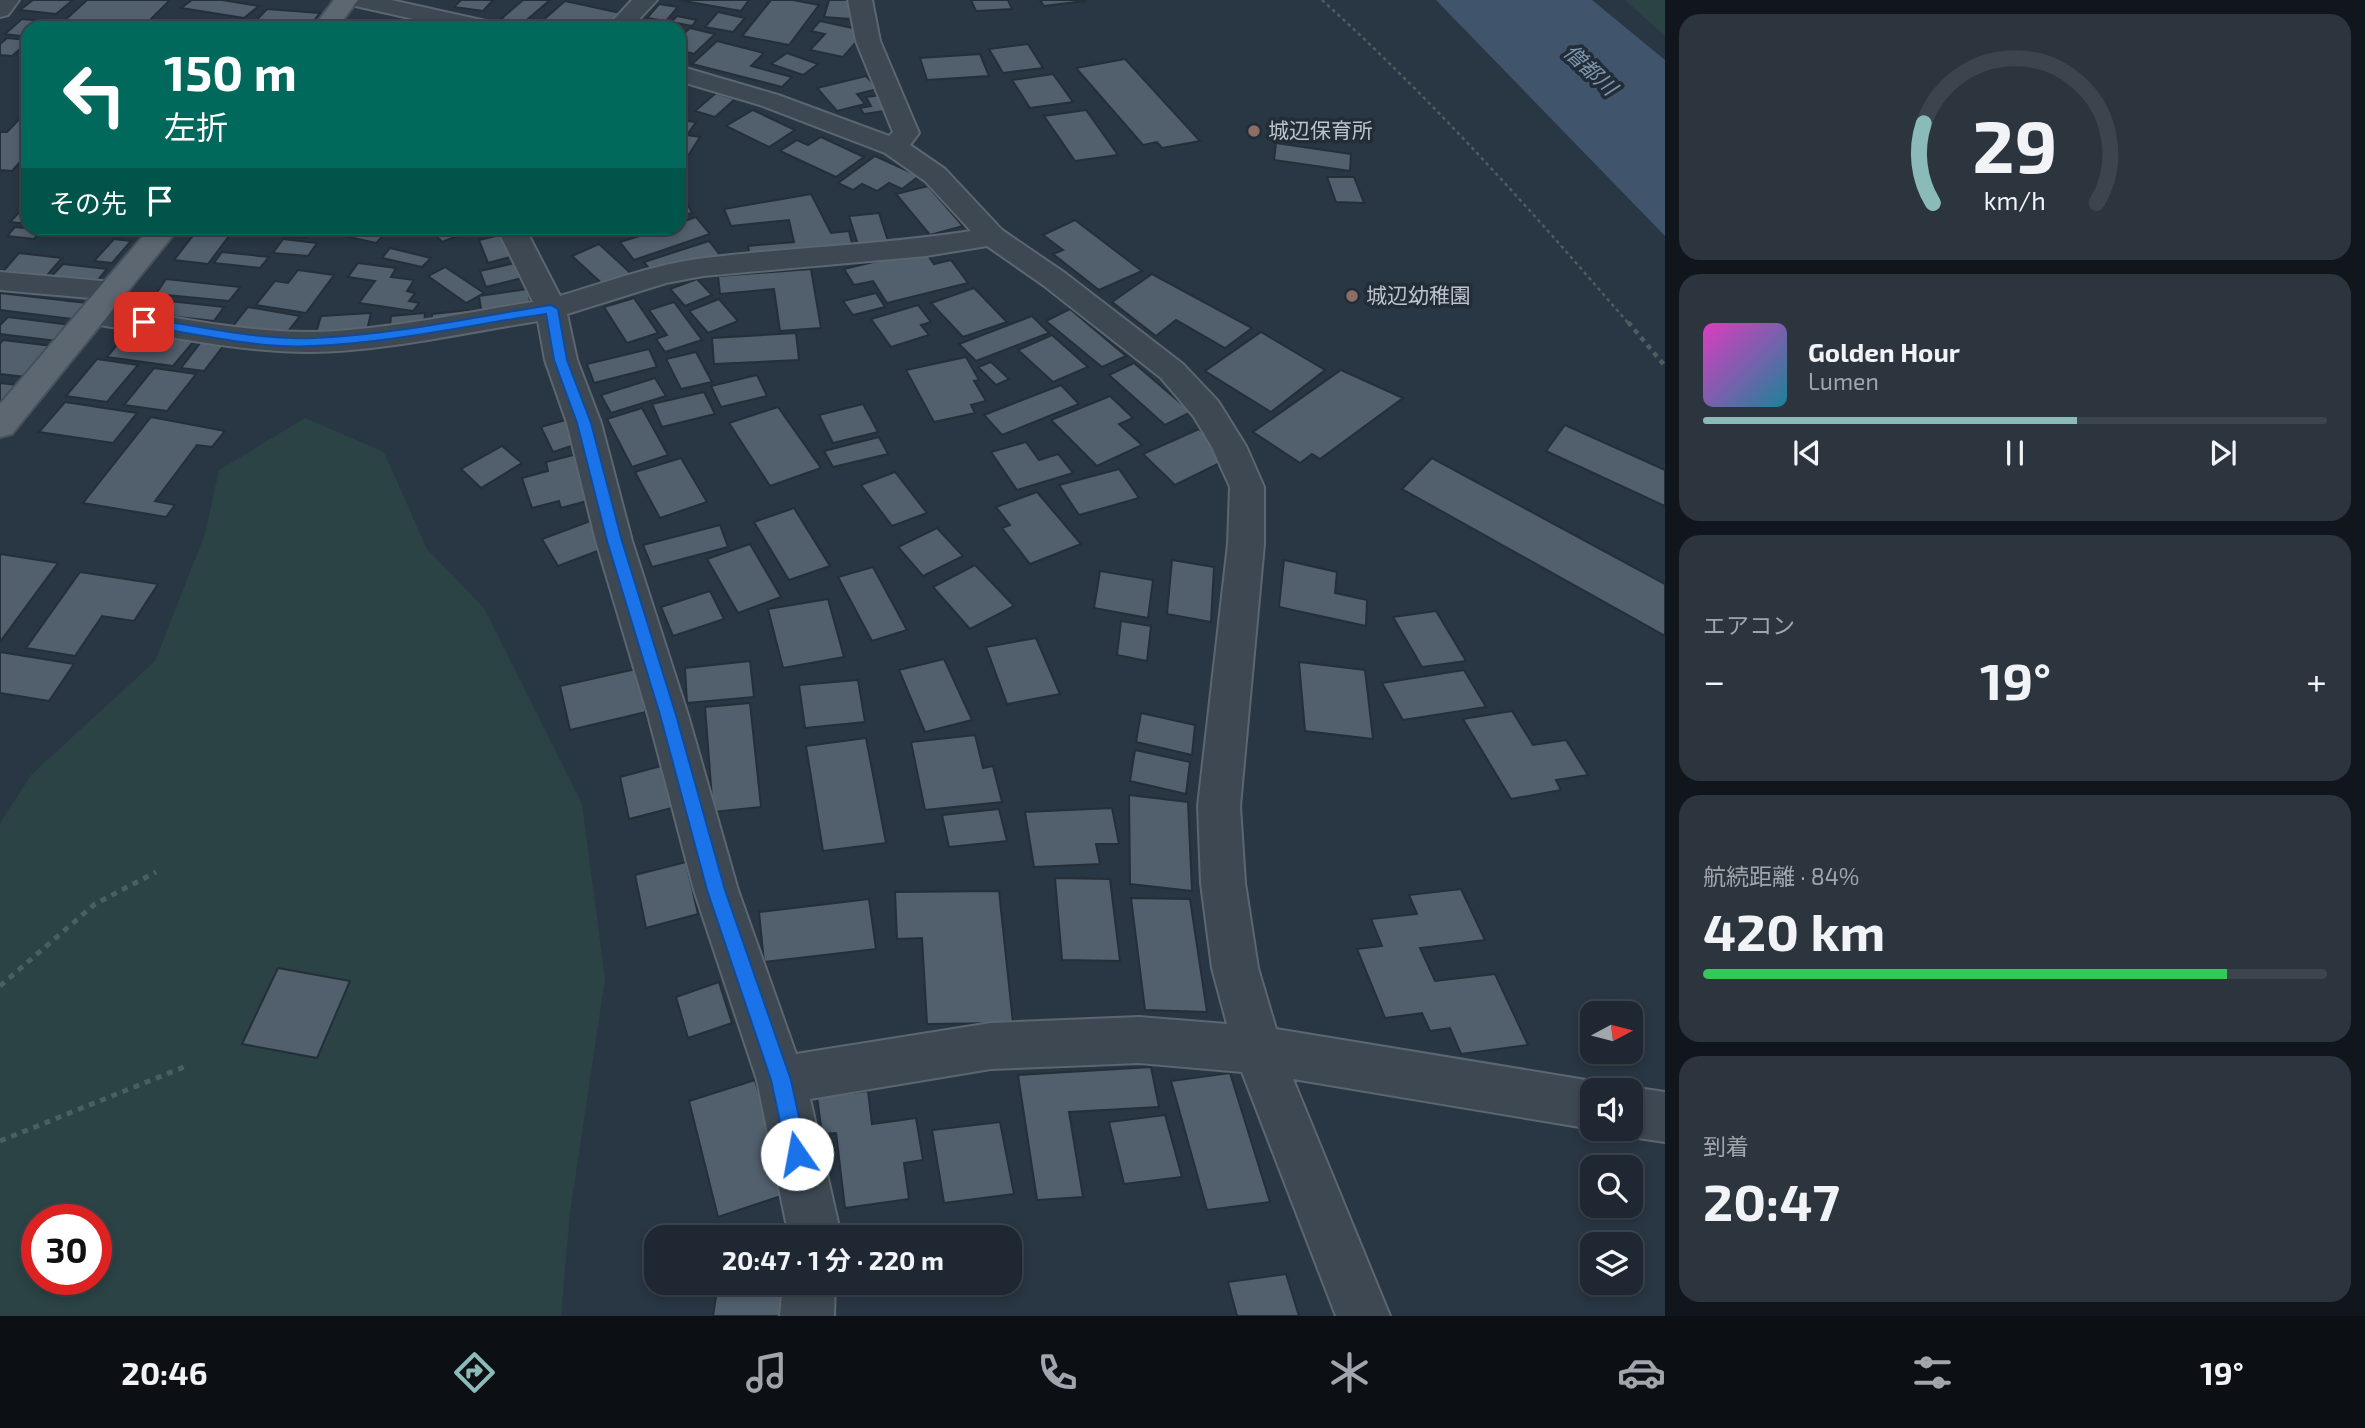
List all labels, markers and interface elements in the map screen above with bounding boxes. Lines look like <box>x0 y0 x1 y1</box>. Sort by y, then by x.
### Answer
water label: 僧都川 <box>1559 38 1624 101</box>
text: 150 m <box>164 42 297 101</box>
icon: left <box>49 49 140 140</box>
text: 29 <box>1972 101 2058 189</box>
text: 左折 <box>164 107 228 145</box>
place label: 城辺保育所 <box>1268 117 1373 142</box>
marker: 城辺保育所 <box>1246 123 1262 139</box>
icon: arrive <box>141 182 179 220</box>
text: km/h <box>1984 185 2046 215</box>
text: その先 <box>49 187 127 218</box>
place label: 城辺幼稚園 <box>1366 282 1471 307</box>
marker: 城辺幼稚園 <box>1344 288 1360 304</box>
pin <box>114 292 174 352</box>
icon: arrive <box>125 303 163 341</box>
text: Golden Hour <box>1808 336 1960 367</box>
text: Lumen <box>1808 367 1879 395</box>
icon: previous <box>1788 434 1826 472</box>
icon: pause <box>1996 434 2034 472</box>
icon: next <box>2204 434 2242 472</box>
text: エアコン <box>1703 611 1795 639</box>
text: 19° <box>1980 648 2051 710</box>
text: − <box>1703 657 1725 703</box>
text: + <box>2306 657 2327 703</box>
text: 航続距離 · 84% <box>1703 862 1859 890</box>
text: 420 km <box>1703 899 1885 961</box>
north arrow <box>1580 1001 1643 1064</box>
map controls <box>1580 1001 1643 1295</box>
button: sound <box>1580 1078 1643 1141</box>
position arrow <box>760 1117 834 1191</box>
text: 到着 <box>1703 1132 1749 1160</box>
button: search <box>1580 1155 1643 1218</box>
text: 20:47 <box>1703 1169 1840 1231</box>
speed limit sign: 30 <box>21 1204 112 1295</box>
button: layers <box>1580 1232 1643 1295</box>
text: 20:47 · 1 分 · 220 m <box>722 1244 944 1275</box>
icon: directions <box>450 1348 499 1397</box>
icon: music <box>742 1348 791 1397</box>
icon: phone <box>1033 1348 1082 1397</box>
icon: climate <box>1325 1348 1374 1397</box>
icon: car <box>1617 1348 1666 1397</box>
icon: filters <box>1908 1348 1957 1397</box>
text: 20:46 <box>121 1353 208 1391</box>
text: 19° <box>2200 1353 2244 1391</box>

